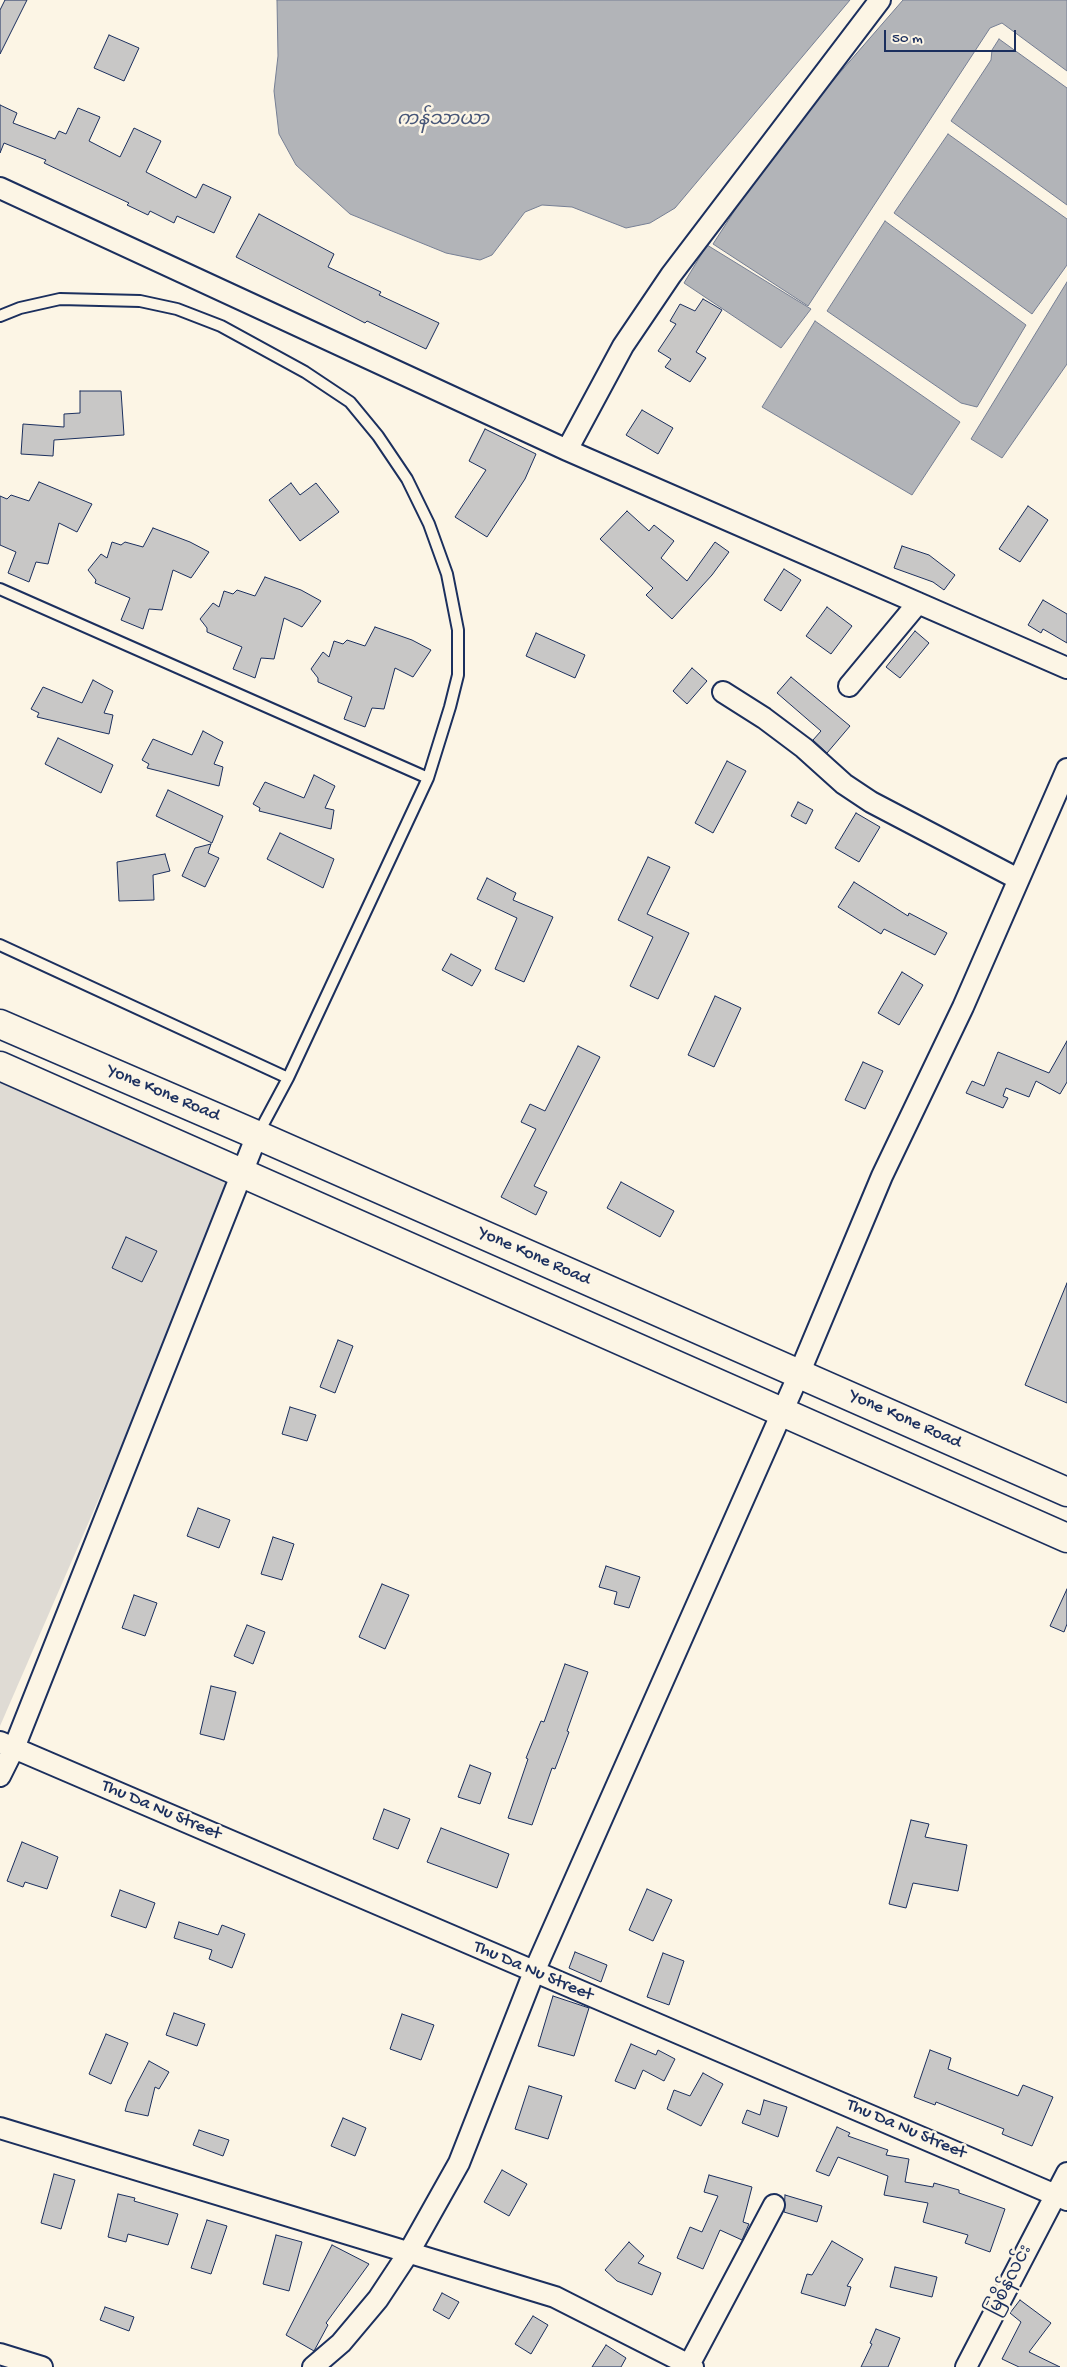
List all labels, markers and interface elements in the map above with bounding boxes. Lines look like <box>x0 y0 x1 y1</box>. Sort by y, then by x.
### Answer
scale bar <box>887 20 1020 52</box>
text: 50 m <box>892 30 923 48</box>
water label: ကန်သာယာ <box>397 110 489 132</box>
street label: Yone Kone Road <box>103 1061 223 1127</box>
street label: Yone Kone Road <box>475 1223 593 1291</box>
street label: Yone Kone Road <box>846 1386 964 1454</box>
street label: Thu Da Nu Street <box>98 1776 224 1846</box>
street label: Thu Da Nu Street <box>470 1937 596 2007</box>
street label: Thu Da Nu Street <box>843 2095 969 2165</box>
street label: မြစိန်လင်း <box>984 2242 1038 2320</box>

